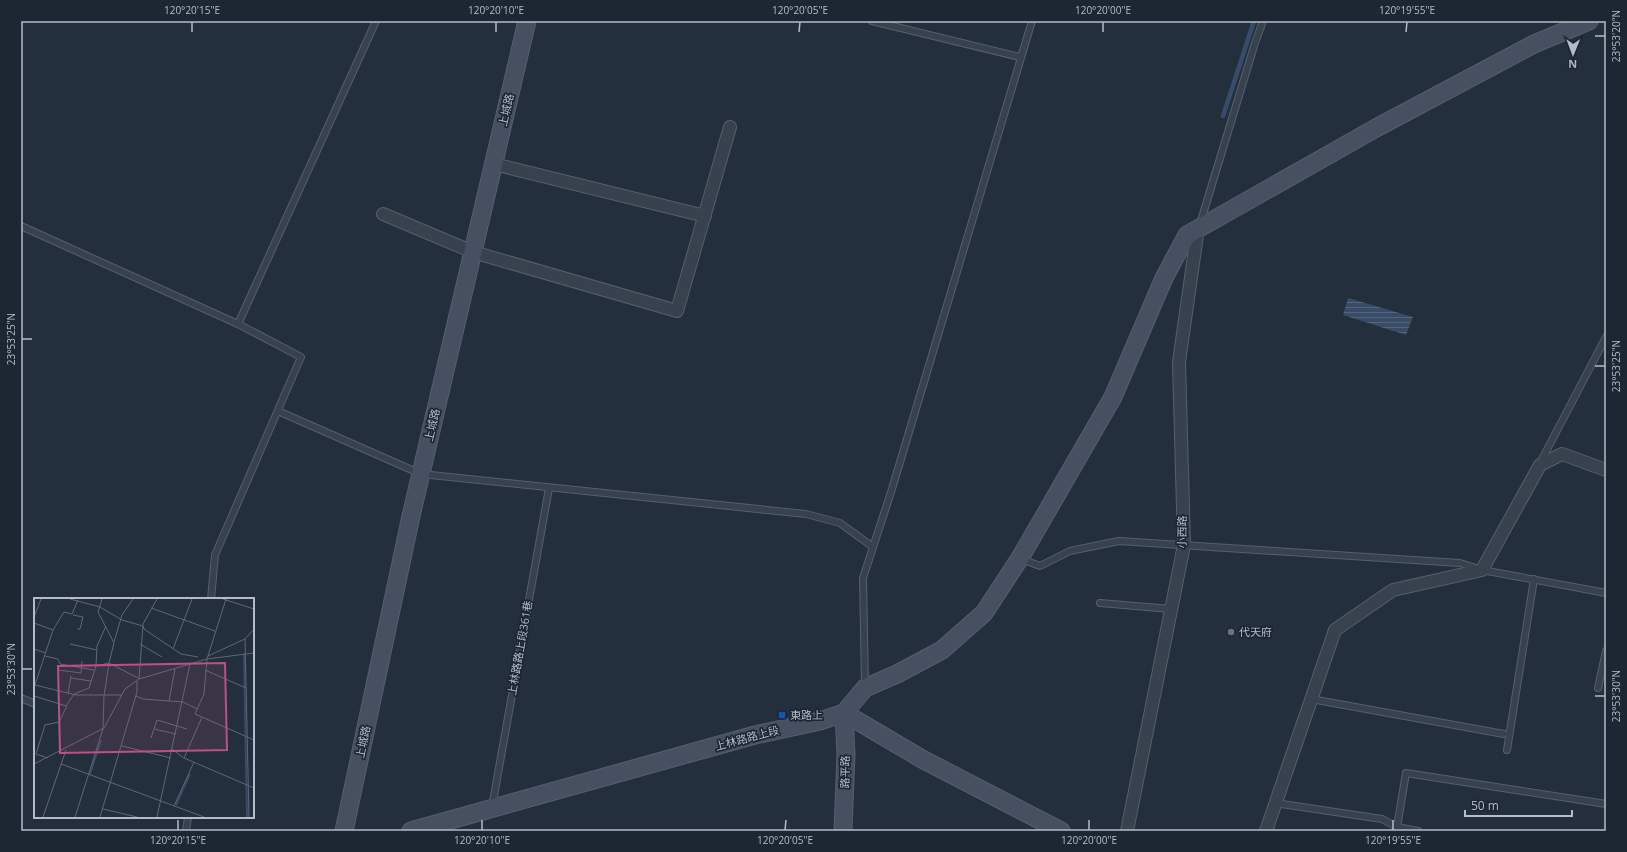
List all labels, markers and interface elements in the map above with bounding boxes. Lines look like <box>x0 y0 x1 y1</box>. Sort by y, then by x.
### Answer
text: 120°20'15"E <box>164 3 220 17</box>
text: 120°20'10"E <box>468 3 524 17</box>
text: 120°20'05"E <box>772 3 828 17</box>
text: 120°20'00"E <box>1075 3 1131 17</box>
text: 120°19'55"E <box>1379 3 1435 17</box>
text: 23°53'20"N <box>1609 10 1623 62</box>
north arrow <box>1553 34 1593 74</box>
text: N <box>1568 57 1577 72</box>
street label: 上城路 <box>494 92 517 128</box>
text: 23°53'25"N <box>4 313 18 365</box>
text: 23°53'25"N <box>1609 340 1623 392</box>
street label: 上城路 <box>420 407 443 443</box>
street label: 小西路 <box>1174 515 1189 549</box>
inset map <box>34 598 254 818</box>
street label: 上林路路上段361巷 <box>504 599 535 696</box>
place label: 代天府 <box>1239 624 1272 639</box>
marker: 代天府 <box>1226 627 1236 637</box>
text: 23°53'30"N <box>4 643 18 695</box>
text: 23°53'30"N <box>1609 670 1623 722</box>
place label: 東路上 <box>790 707 823 722</box>
marker: 東路上 <box>777 710 787 720</box>
street label: 上林路路上段 <box>713 722 781 753</box>
street label: 上城路 <box>352 724 373 760</box>
street label: 路平路 <box>837 755 852 789</box>
scale bar <box>1465 792 1572 818</box>
text: 50 m <box>1471 797 1499 814</box>
text: 120°20'15"E <box>150 833 206 847</box>
text: 120°20'10"E <box>454 833 510 847</box>
text: 120°20'05"E <box>757 833 813 847</box>
text: 120°20'00"E <box>1061 833 1117 847</box>
text: 120°19'55"E <box>1365 833 1421 847</box>

